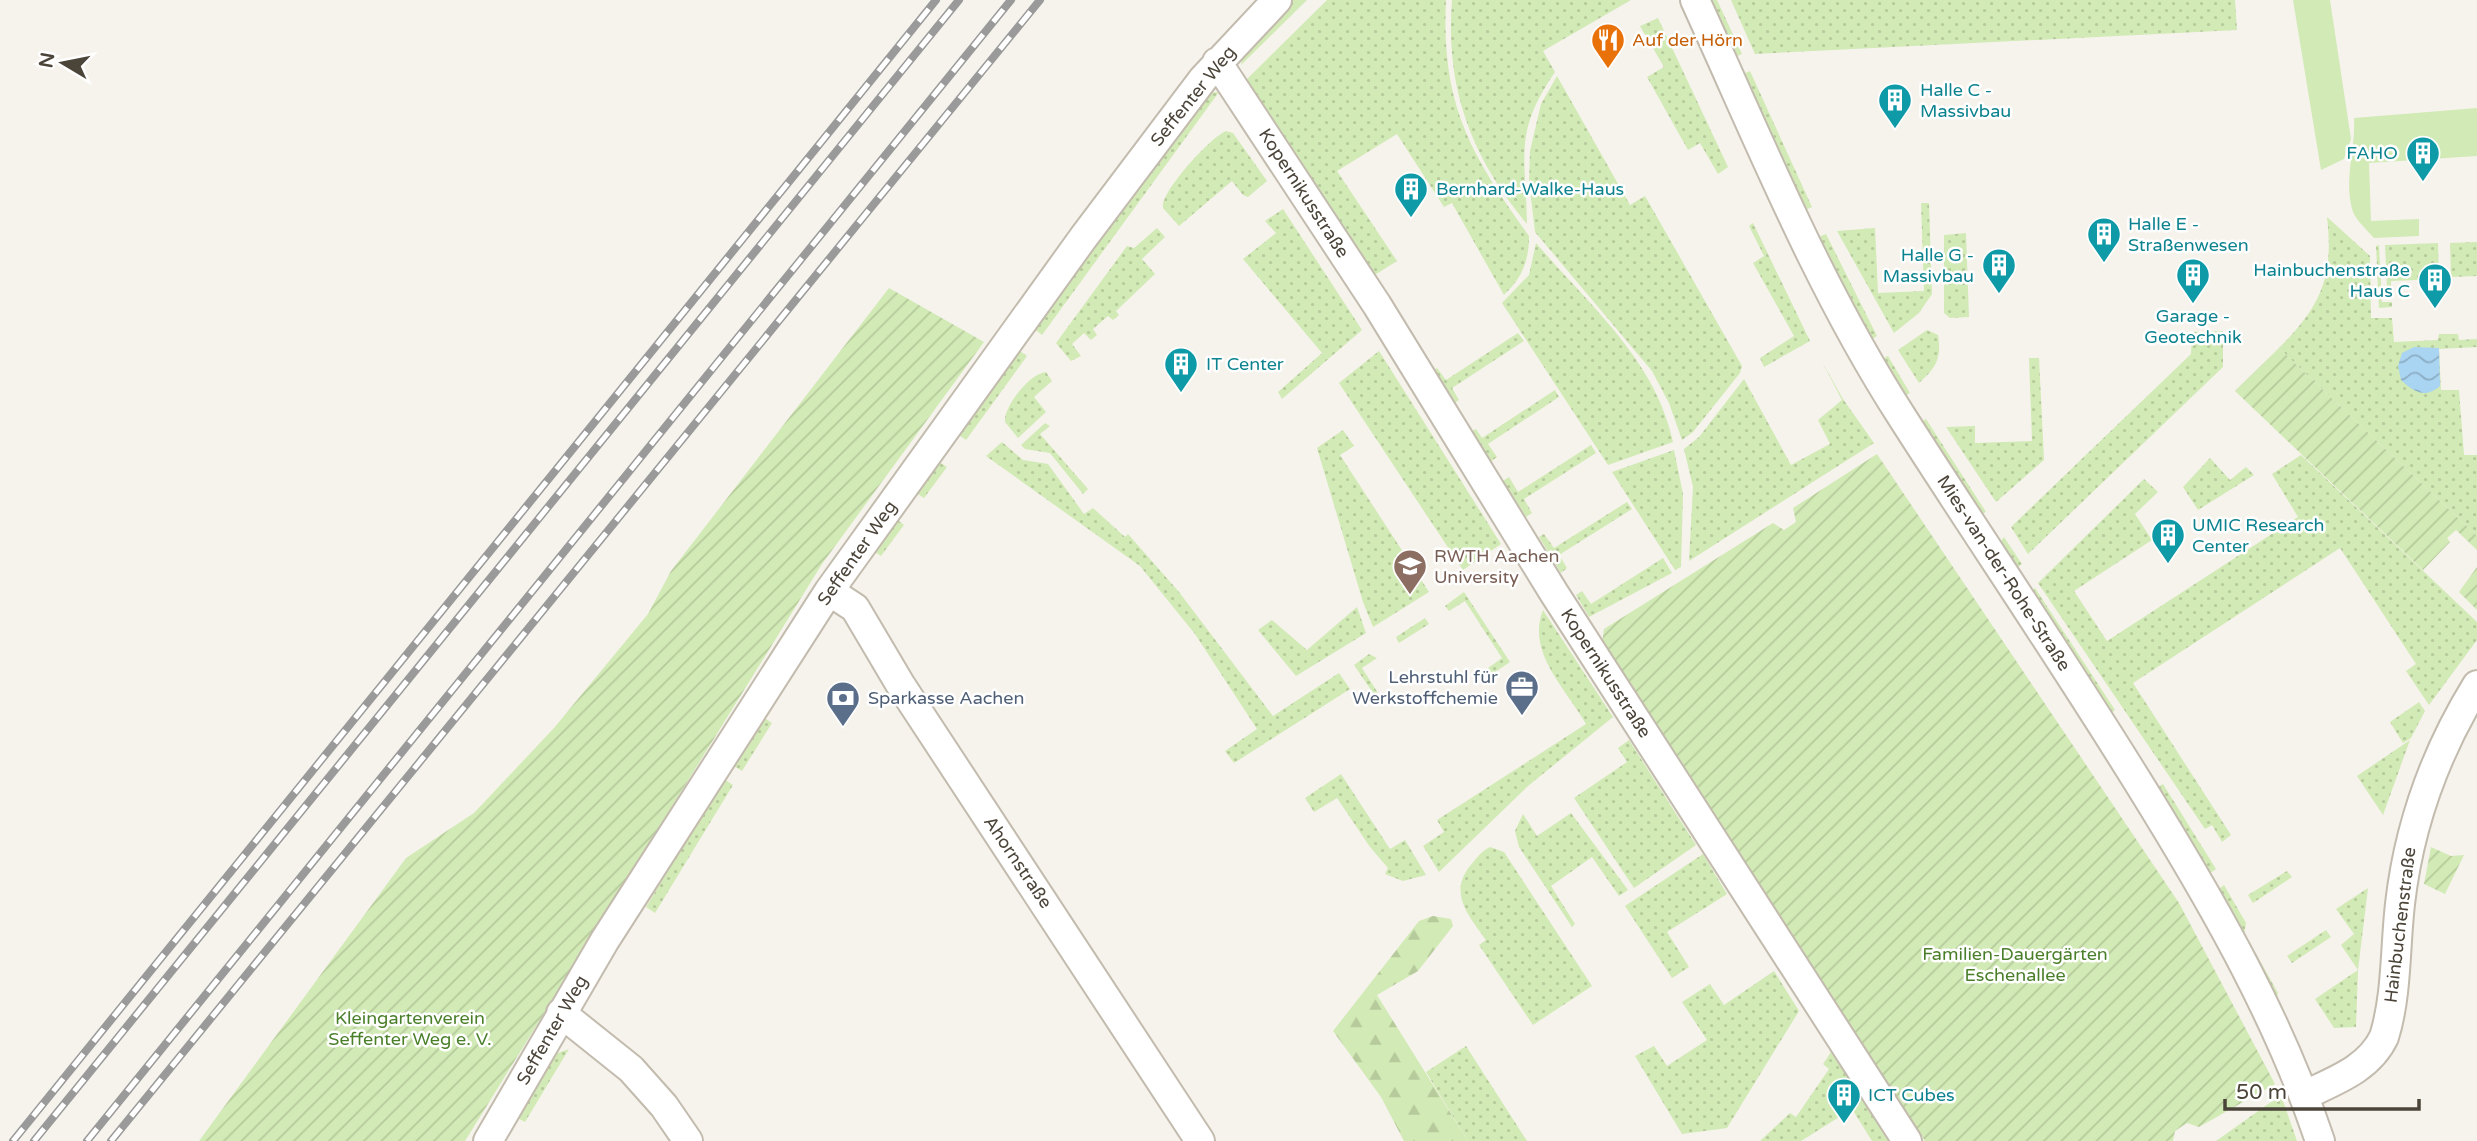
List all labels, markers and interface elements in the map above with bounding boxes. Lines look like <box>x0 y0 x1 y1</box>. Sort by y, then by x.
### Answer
restaurant icon: Auf der Hörn <box>1589 21 1627 70</box>
north arrow <box>28 28 98 98</box>
place label: Auf der Hörn <box>1632 29 1743 51</box>
street label: Seffenter Weg <box>1146 41 1240 151</box>
text: N <box>35 51 59 70</box>
place label: Halle C - Massivbau <box>1920 79 2011 122</box>
building icon: Halle C - Massivbau <box>1876 81 1914 130</box>
street label: Kopernikusstraße <box>1254 124 1354 262</box>
building icon: FAHO <box>2404 134 2442 183</box>
place label: FAHO <box>2346 142 2398 164</box>
building icon: Bernhard-Walke-Haus <box>1392 170 1430 219</box>
place label: Bernhard-Walke-Haus <box>1436 178 1624 200</box>
place label: Halle E - Straßenwesen <box>2128 213 2249 256</box>
building icon: Halle E - Straßenwesen <box>2085 215 2123 264</box>
place label: Halle G - Massivbau <box>1883 244 1974 287</box>
building icon: Halle G - Massivbau <box>1980 246 2018 295</box>
building icon: Garage - Geotechnik <box>2174 256 2212 305</box>
place label: Hainbuchenstraße Haus C <box>2253 259 2410 302</box>
building icon: Hainbuchenstraße Haus C <box>2416 261 2454 310</box>
place label: Garage - Geotechnik <box>2144 305 2242 348</box>
building icon: IT Center <box>1162 345 1200 394</box>
place label: IT Center <box>1206 353 1284 375</box>
street label: Mies-van-der-Rohe-Straße <box>1932 471 2076 675</box>
street label: Seffenter Weg <box>813 496 901 610</box>
place label: UMIC Research Center <box>2192 514 2324 557</box>
building icon: UMIC Research Center <box>2149 516 2187 565</box>
place label: RWTH Aachen University <box>1434 545 1560 588</box>
school or university icon: RWTH Aachen University <box>1391 547 1429 596</box>
street label: Kopernikusstraße <box>1556 604 1656 742</box>
place label: Lehrstuhl für Werkstoffchemie <box>1352 666 1498 709</box>
office icon: Lehrstuhl für Werkstoffchemie <box>1503 668 1541 717</box>
bank icon: Sparkasse Aachen <box>824 679 862 728</box>
place label: Sparkasse Aachen <box>868 687 1024 709</box>
street label: Ahornstraße <box>979 812 1057 912</box>
street label: Hainbuchenstraße <box>2380 846 2420 1004</box>
park label: Familien-Dauergärten Eschenallee <box>1922 943 2108 986</box>
street label: Seffenter Weg <box>512 971 592 1089</box>
park label: Kleingartenverein Seffenter Weg e. V. <box>328 1007 492 1050</box>
scale bar <box>2225 1068 2419 1112</box>
building icon: ICT Cubes <box>1825 1076 1863 1125</box>
text: 50 m <box>2236 1080 2287 1105</box>
place label: ICT Cubes <box>1868 1084 1955 1106</box>

